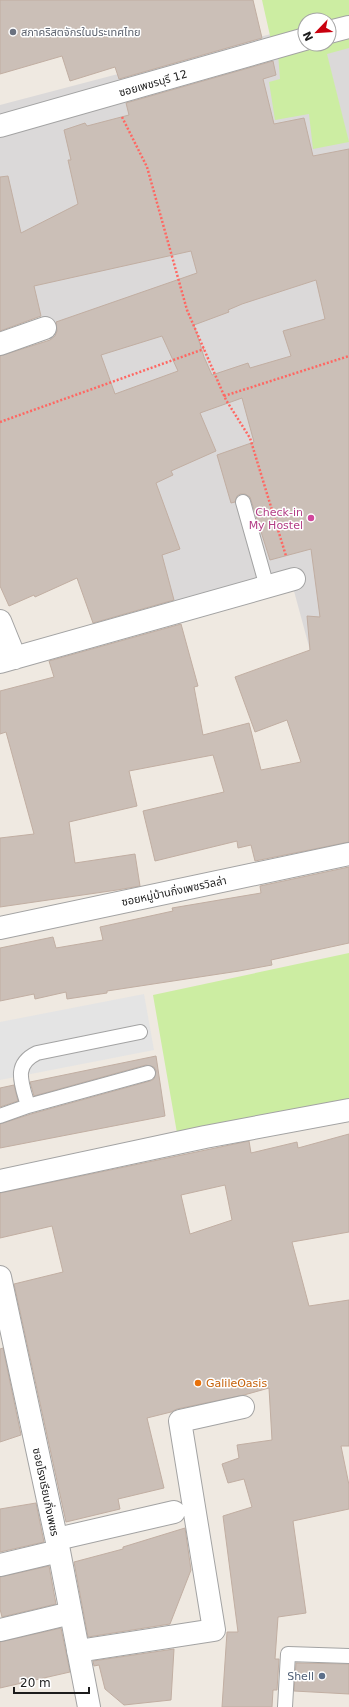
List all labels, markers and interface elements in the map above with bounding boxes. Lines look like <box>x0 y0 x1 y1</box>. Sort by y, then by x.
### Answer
north arrow <box>297 12 337 52</box>
place label: สภาคริสตจักรในประเทศไทย <box>21 26 141 39</box>
marker: สภาคริสตจักรในประเทศไทย <box>8 27 18 37</box>
text: N <box>301 29 316 43</box>
street label: ซอยเพชรบุรี 12 <box>117 68 189 99</box>
place label: Check-in My Hostel <box>249 506 303 532</box>
marker: Check-in My Hostel <box>306 513 316 523</box>
street label: ซอยหมู่บ้านกิ่งเพชรวิลล่า <box>120 873 228 909</box>
place label: GalileOasis <box>206 1377 267 1390</box>
marker: GalileOasis <box>193 1378 203 1388</box>
street label: ซอยโรงเรียนกิ่งเพชร <box>30 1447 63 1537</box>
scale bar <box>14 1669 89 1695</box>
place label: Shell <box>287 1670 314 1683</box>
marker: Shell <box>317 1671 327 1681</box>
text: 20 m <box>20 1676 51 1690</box>

